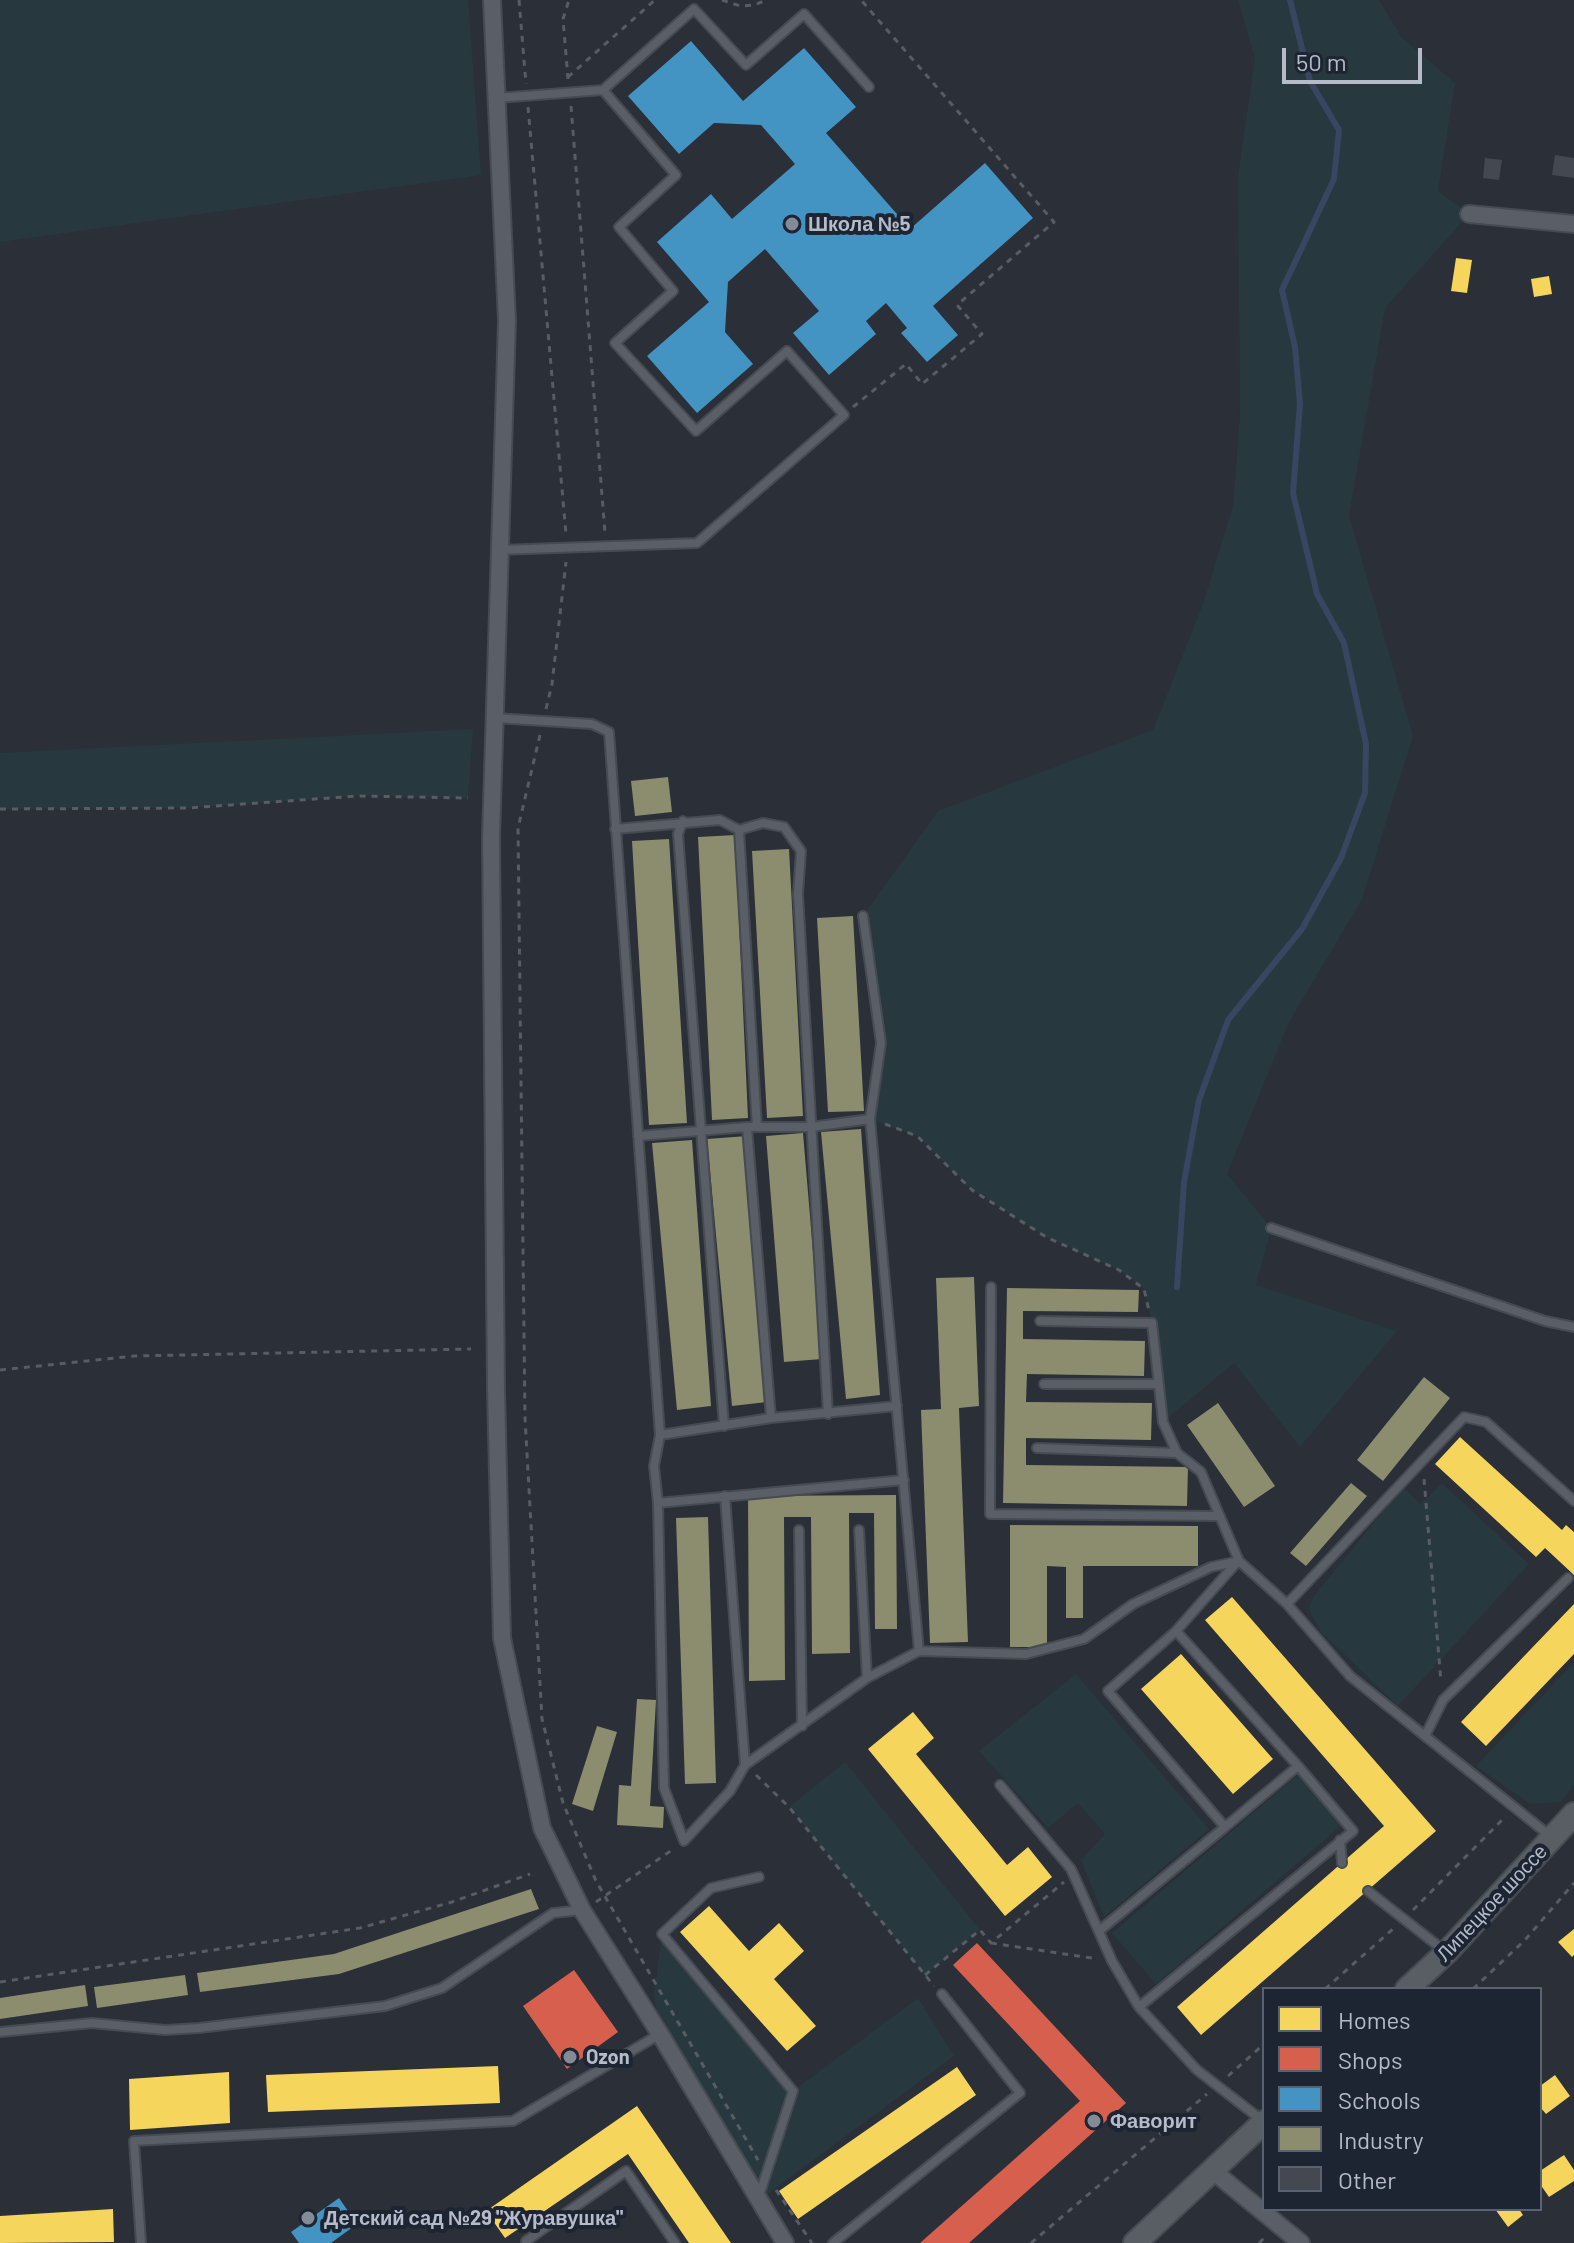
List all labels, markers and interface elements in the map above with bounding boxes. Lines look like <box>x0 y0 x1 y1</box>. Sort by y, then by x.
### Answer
scale bar <box>1286 32 1426 82</box>
text: 50 m <box>1296 47 1347 76</box>
place label: Школа №5 <box>808 212 910 236</box>
marker: Школа №5 <box>783 215 801 233</box>
street label: Липецкое шоссе <box>1432 1840 1552 1966</box>
legend <box>1262 1987 1542 2211</box>
text: Homes <box>1338 2005 1411 2034</box>
place label: Ozon <box>586 2045 630 2069</box>
text: Shops <box>1338 2045 1403 2074</box>
marker: Ozon <box>561 2048 579 2066</box>
text: Schools <box>1338 2085 1421 2114</box>
place label: Фаворит <box>1110 2109 1197 2133</box>
marker: Фаворит <box>1085 2112 1103 2130</box>
text: Industry <box>1338 2125 1424 2154</box>
text: Other <box>1338 2165 1396 2194</box>
place label: Детский сад №29 "Журавушка" <box>324 2206 623 2230</box>
marker: Детский сад №29 "Журавушка" <box>299 2209 317 2227</box>

